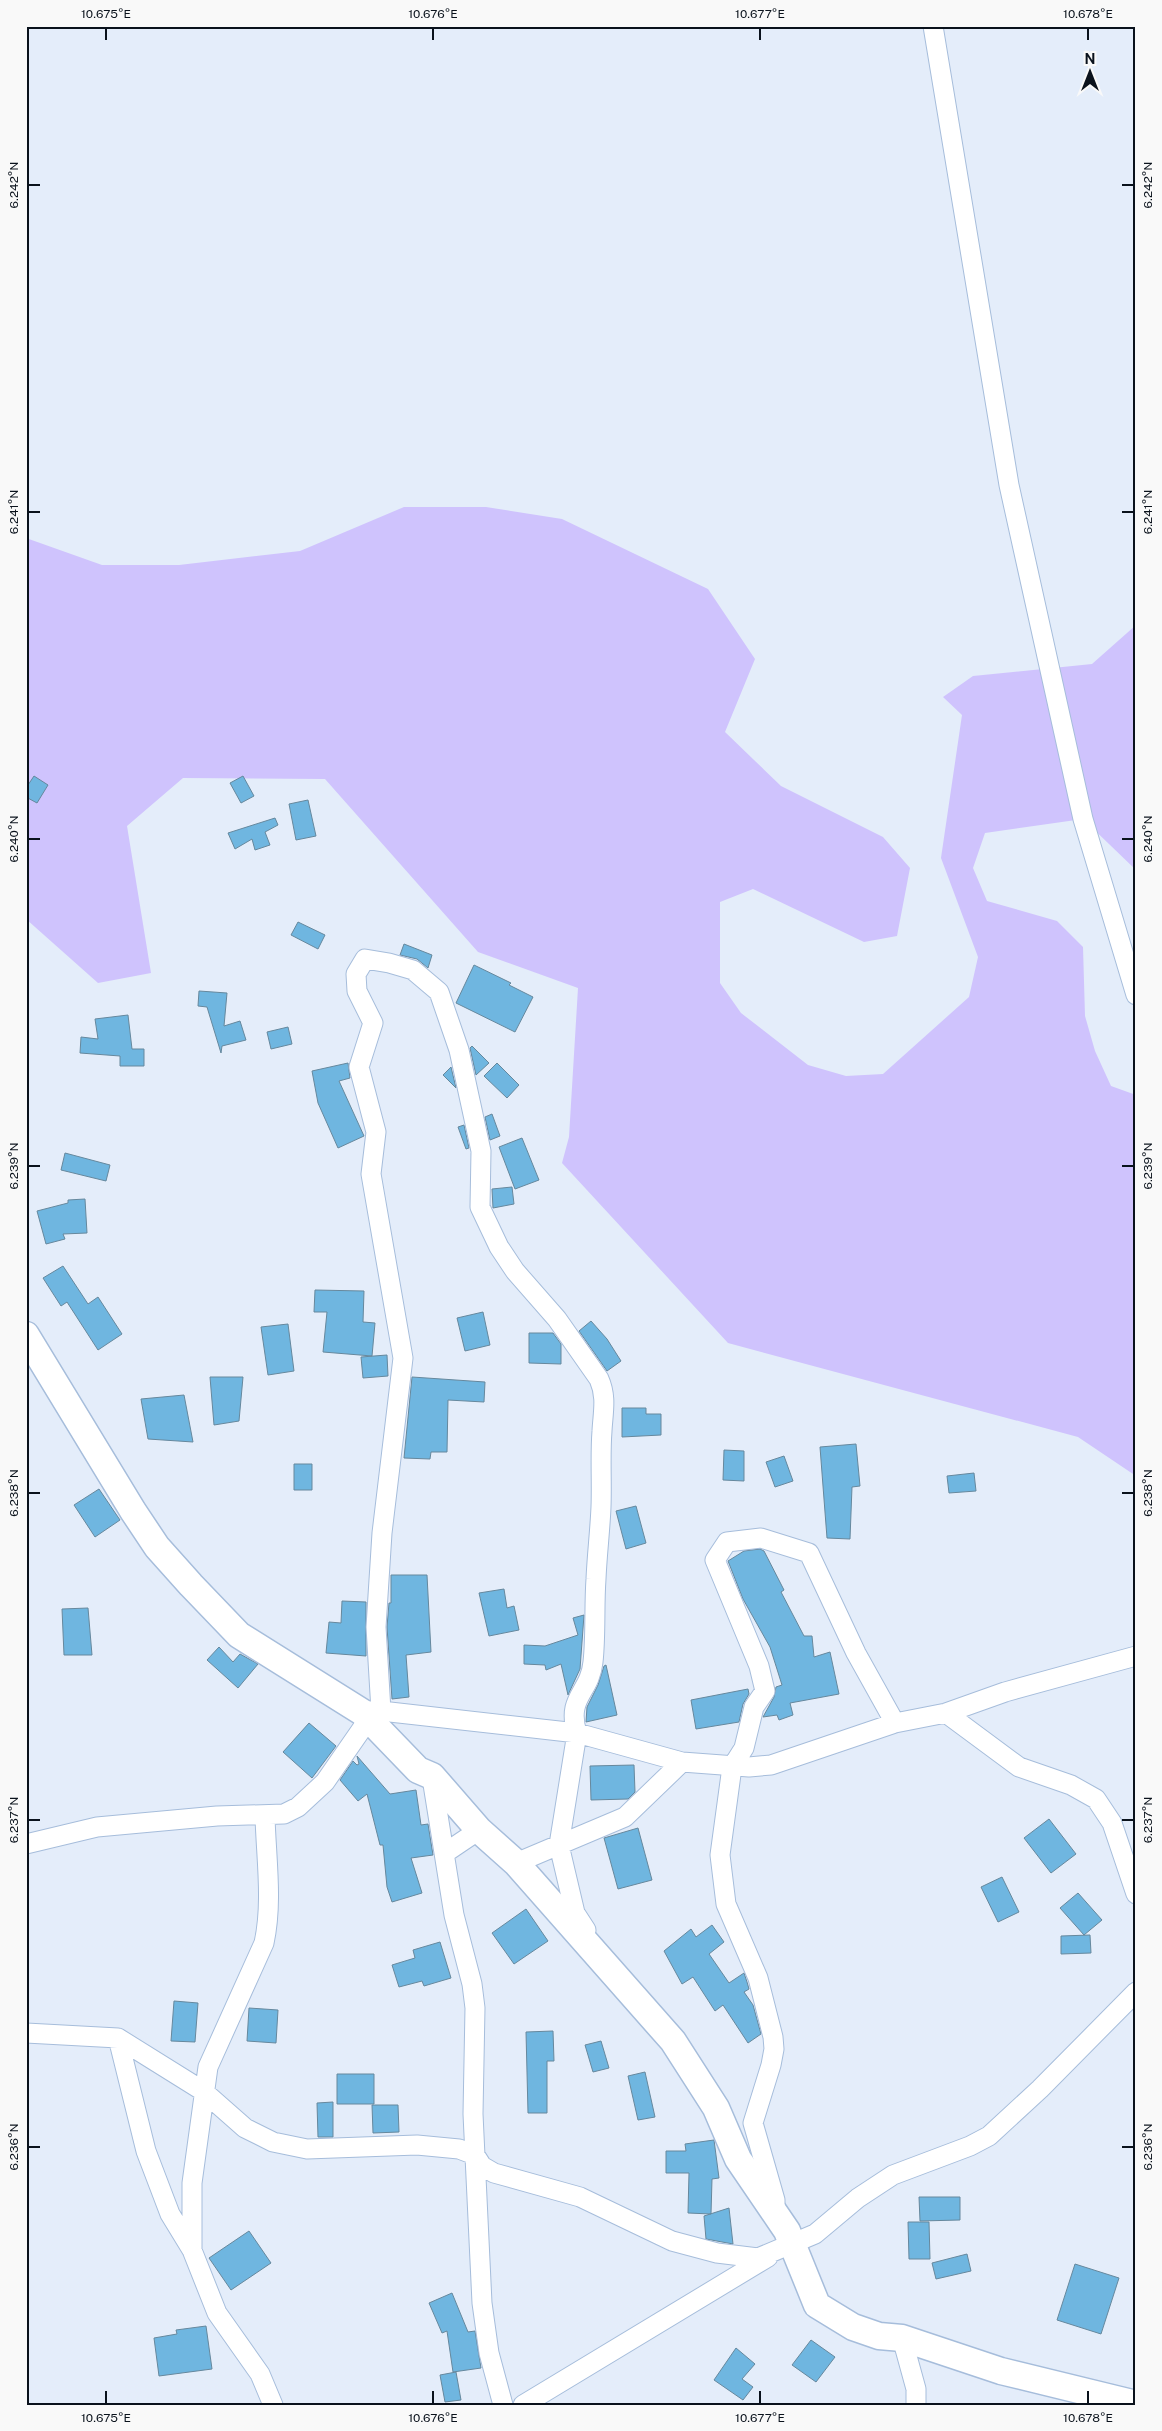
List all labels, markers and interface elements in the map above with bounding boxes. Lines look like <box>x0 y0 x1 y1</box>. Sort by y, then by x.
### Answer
text: 10.675°E <box>81 7 131 21</box>
text: 10.676°E <box>408 7 458 21</box>
text: 10.677°E <box>735 7 785 21</box>
text: 10.678°E <box>1063 7 1113 21</box>
north arrow <box>1064 48 1114 98</box>
text: N <box>1085 51 1095 67</box>
text: 6.242°N <box>7 162 21 208</box>
text: 6.242°N <box>1141 162 1155 208</box>
text: 6.241°N <box>7 490 21 534</box>
text: 6.241°N <box>1141 490 1155 534</box>
text: 6.240°N <box>7 815 21 863</box>
text: 6.240°N <box>1141 815 1155 863</box>
text: 6.239°N <box>7 1142 21 1190</box>
text: 6.239°N <box>1141 1142 1155 1190</box>
text: 6.238°N <box>7 1469 21 1517</box>
text: 6.238°N <box>1141 1469 1155 1517</box>
text: 6.237°N <box>7 1797 21 1843</box>
text: 6.237°N <box>1141 1797 1155 1843</box>
text: 6.236°N <box>7 2123 21 2171</box>
text: 6.236°N <box>1141 2123 1155 2171</box>
text: 10.675°E <box>81 2411 131 2425</box>
text: 10.676°E <box>408 2411 458 2425</box>
text: 10.677°E <box>735 2411 785 2425</box>
text: 10.678°E <box>1063 2411 1113 2425</box>

